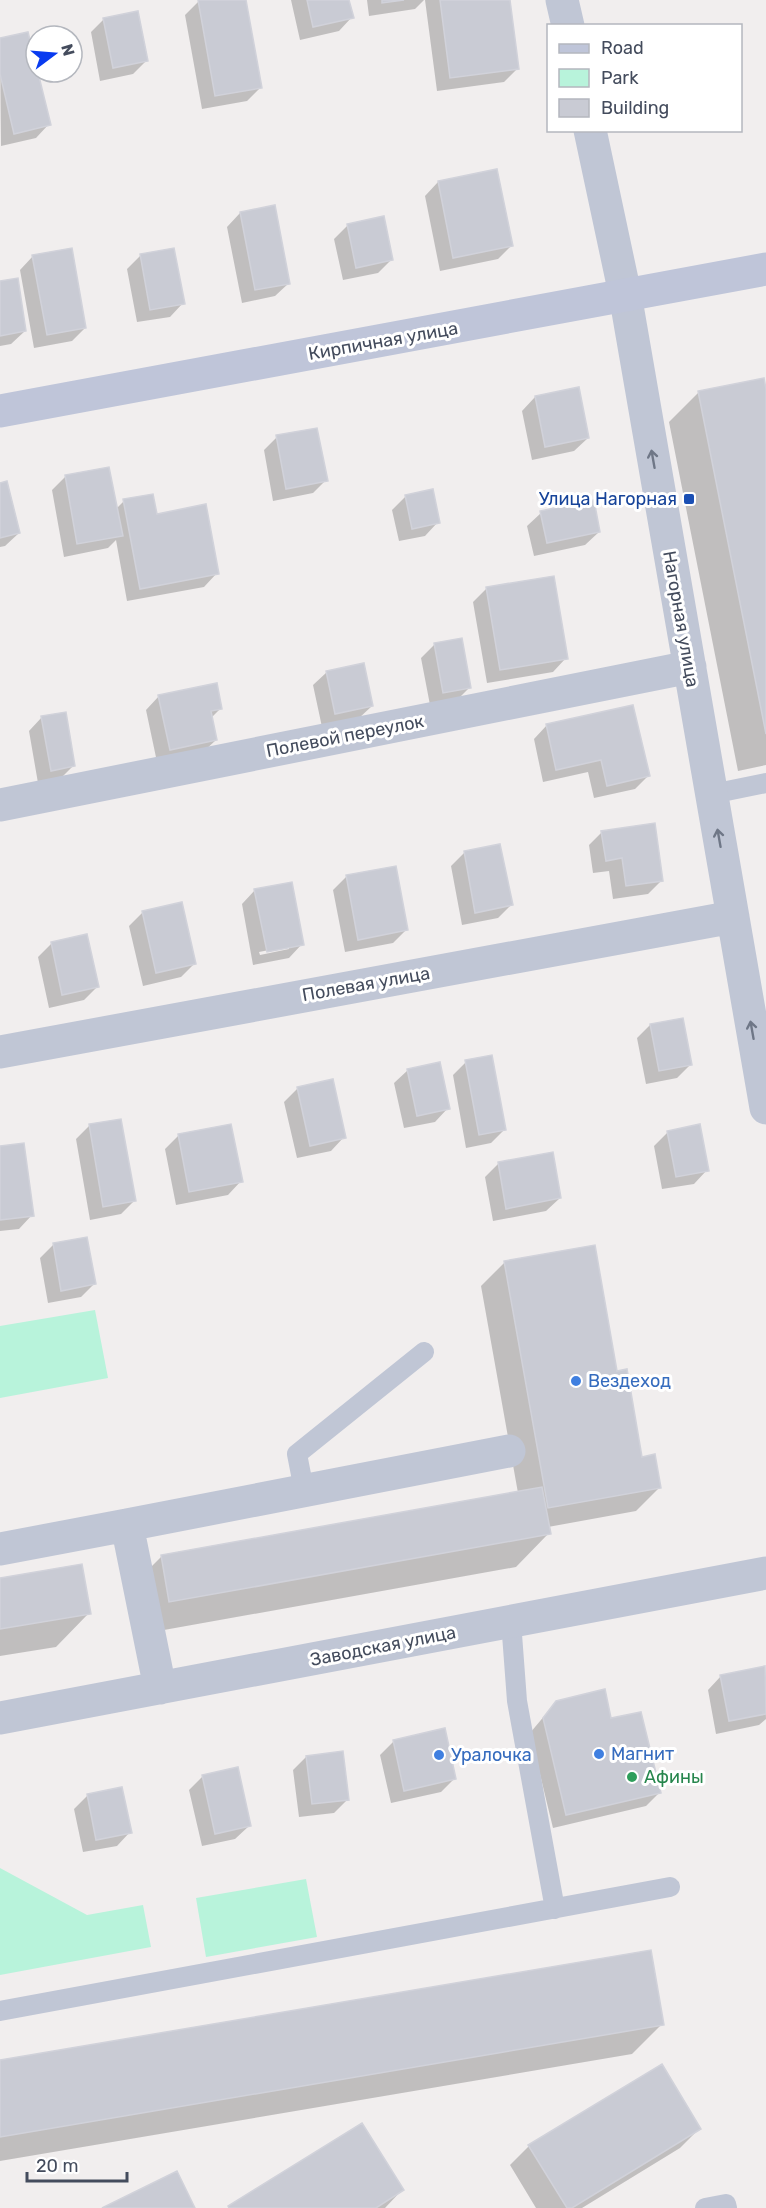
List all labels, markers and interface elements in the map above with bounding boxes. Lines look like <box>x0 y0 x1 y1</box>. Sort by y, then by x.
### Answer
north arrow <box>24 24 84 84</box>
legend <box>547 24 742 132</box>
text: Road <box>601 37 644 59</box>
text: N <box>57 42 79 58</box>
text: Park <box>601 67 639 89</box>
text: Building <box>601 97 669 119</box>
street label: Кирпичная улица <box>306 317 460 365</box>
one-way arrow <box>647 450 658 470</box>
place label: Улица Нагорная <box>539 488 677 510</box>
marker: Улица Нагорная <box>682 492 696 506</box>
street label: Нагорная улица <box>658 549 704 689</box>
street label: Полевой переулок <box>264 710 426 762</box>
one-way arrow <box>713 828 724 848</box>
street label: Полевая улица <box>300 962 432 1006</box>
one-way arrow <box>747 1020 758 1040</box>
place label: Вездеход <box>588 1370 671 1392</box>
marker: Вездеход <box>569 1374 583 1388</box>
street label: Заводская улица <box>308 1621 458 1671</box>
place label: Магнит <box>611 1743 674 1765</box>
place label: Уралочка <box>451 1744 532 1766</box>
marker: Магнит <box>592 1747 606 1761</box>
marker: Уралочка <box>432 1748 446 1762</box>
place label: Афины <box>644 1766 704 1788</box>
marker: Афины <box>625 1770 639 1784</box>
scale bar <box>27 2145 128 2183</box>
text: 20 m <box>36 2155 78 2177</box>

